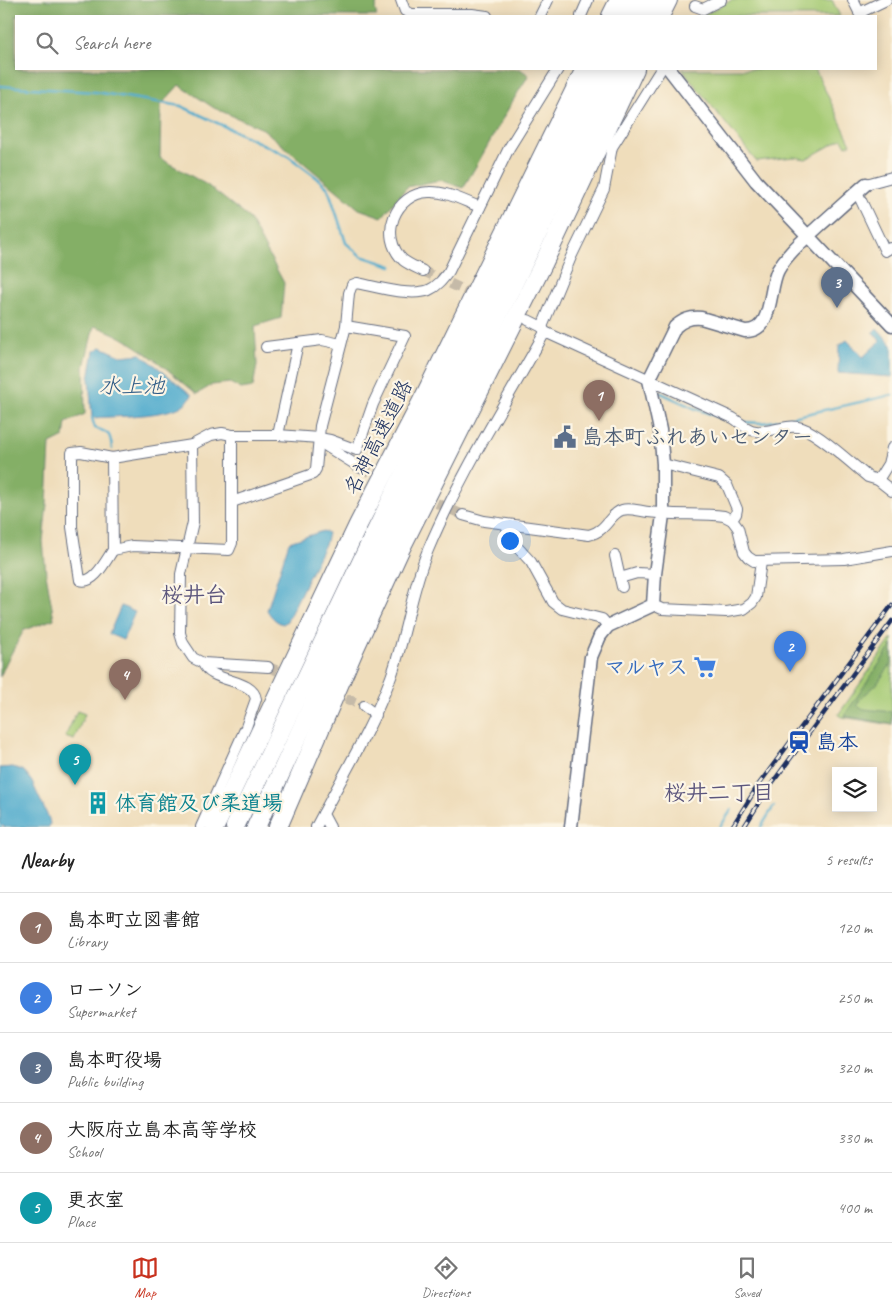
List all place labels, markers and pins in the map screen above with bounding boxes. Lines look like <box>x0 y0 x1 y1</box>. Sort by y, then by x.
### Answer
pin: 3 <box>821 267 853 308</box>
pin: 1 <box>583 380 615 421</box>
public building icon: 島本町ふれあいセンター <box>552 424 578 450</box>
place label: 島本町ふれあいセンター <box>582 424 813 450</box>
pin: 2 <box>774 631 806 672</box>
place label: マルヤス <box>604 654 688 680</box>
supermarket icon: マルヤス <box>692 654 718 680</box>
pin: 4 <box>109 659 141 700</box>
station icon: 島本 <box>786 729 812 755</box>
place label: 島本 <box>816 729 858 755</box>
pin: 5 <box>59 744 91 785</box>
building icon: 体育館及び柔道場 <box>85 790 111 816</box>
place label: 体育館及び柔道場 <box>115 790 283 816</box>

